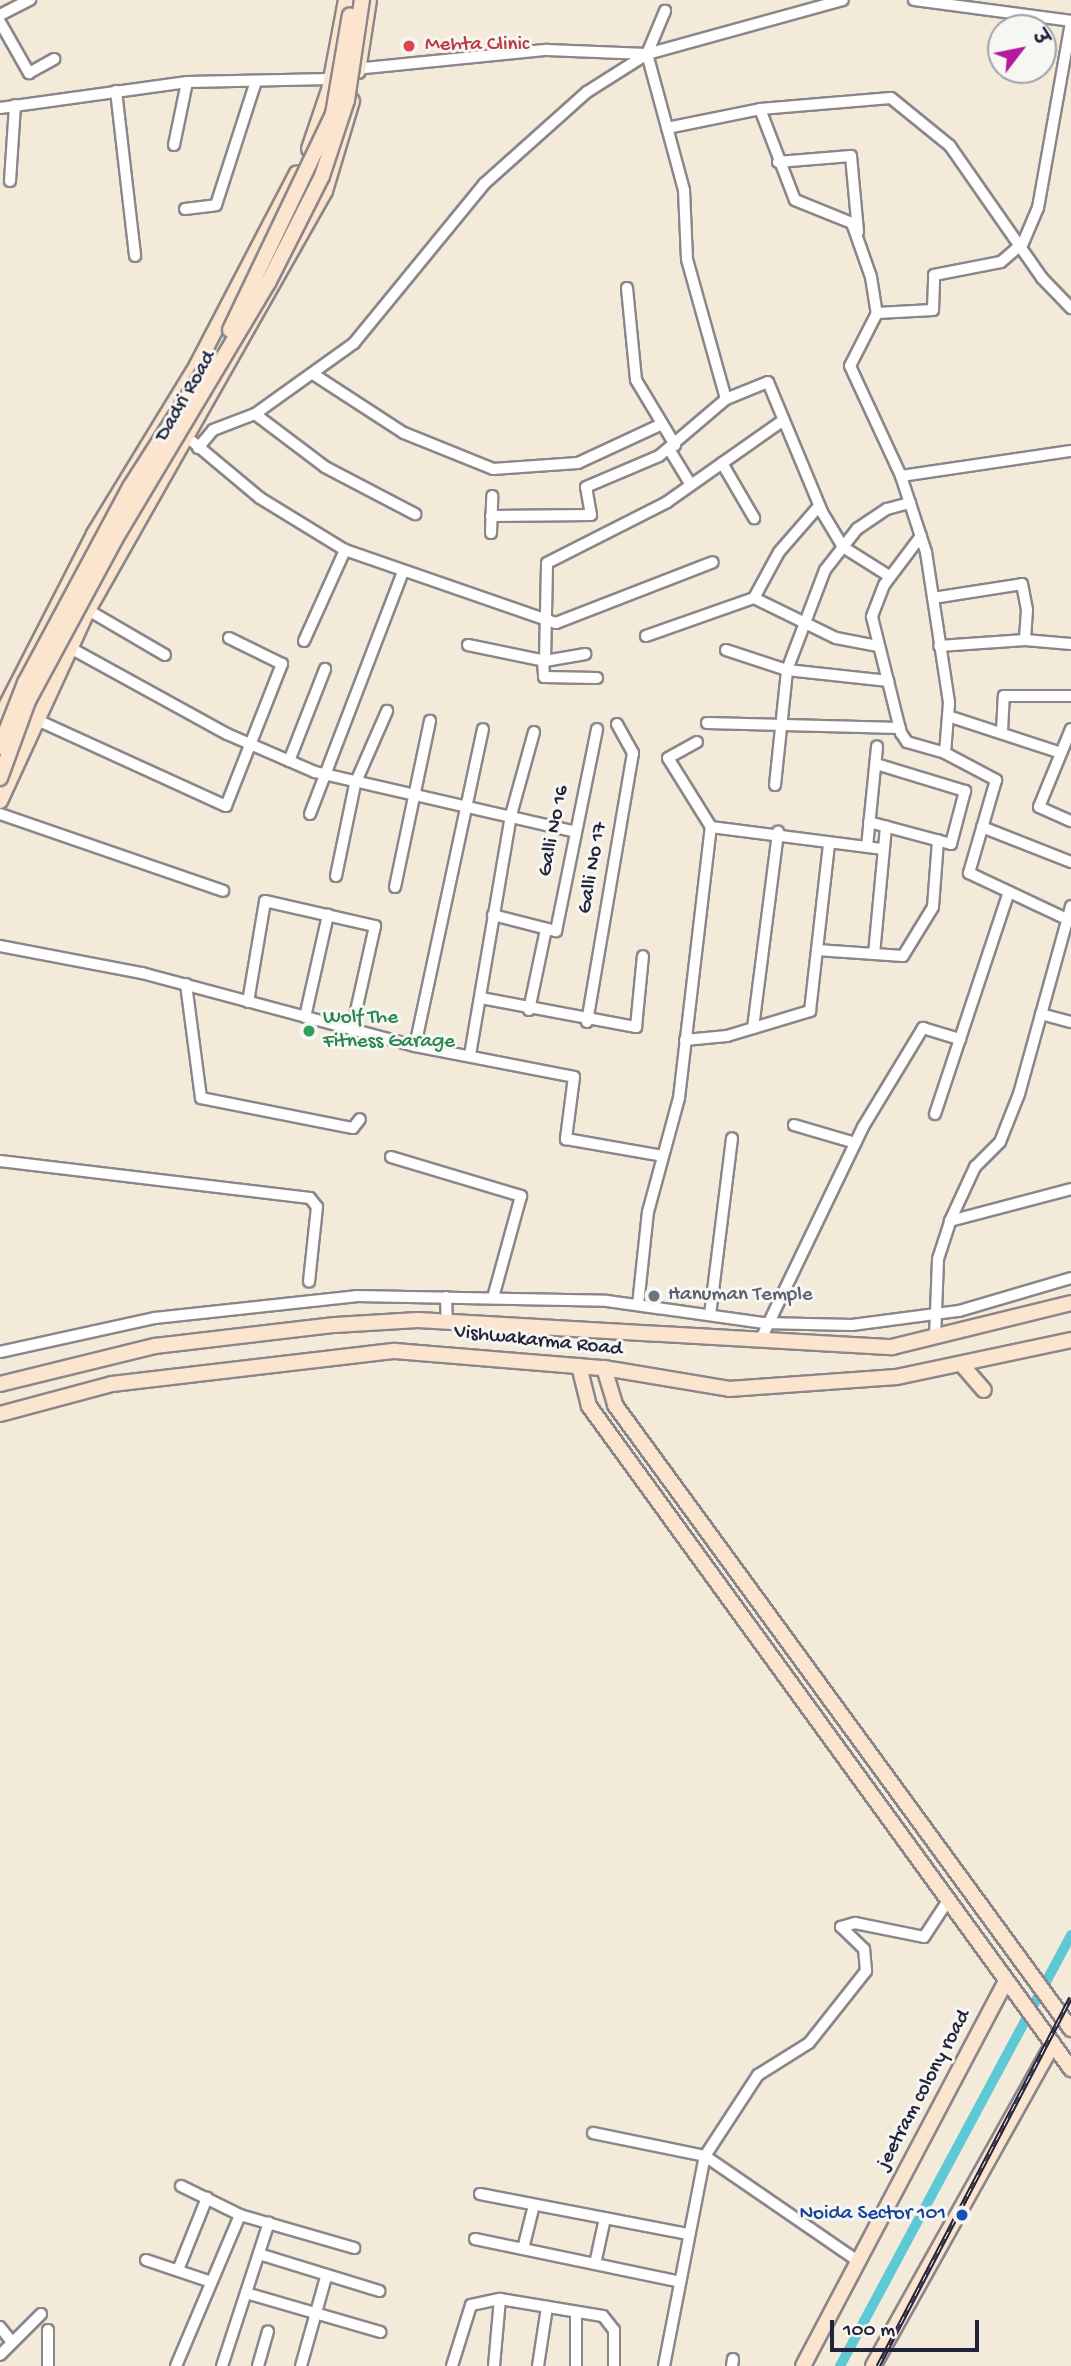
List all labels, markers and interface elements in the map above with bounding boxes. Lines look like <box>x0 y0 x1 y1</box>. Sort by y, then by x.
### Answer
north arrow <box>987 14 1057 84</box>
text: उ <box>1025 27 1052 50</box>
place label: Mehta Clinic <box>425 33 529 59</box>
marker: Mehta Clinic <box>399 36 419 56</box>
street label: Dadri Road <box>151 347 223 447</box>
street label: Galli No 16 <box>534 783 576 879</box>
street label: Galli No 17 <box>574 820 614 916</box>
place label: Wolf The Fitness Garage <box>323 1006 455 1056</box>
marker: Wolf The Fitness Garage <box>301 1023 317 1039</box>
place label: Hanuman Temple <box>668 1283 813 1309</box>
marker: Hanuman Temple <box>646 1288 662 1304</box>
street label: Vishwakarma Road <box>453 1321 623 1363</box>
street label: jeetram colony road <box>872 2006 978 2174</box>
place label: Noida Sector 101 <box>799 2202 946 2228</box>
marker: Noida Sector 101 <box>952 2205 972 2225</box>
scale bar <box>833 2306 982 2350</box>
text: 100 m <box>843 2319 895 2344</box>

